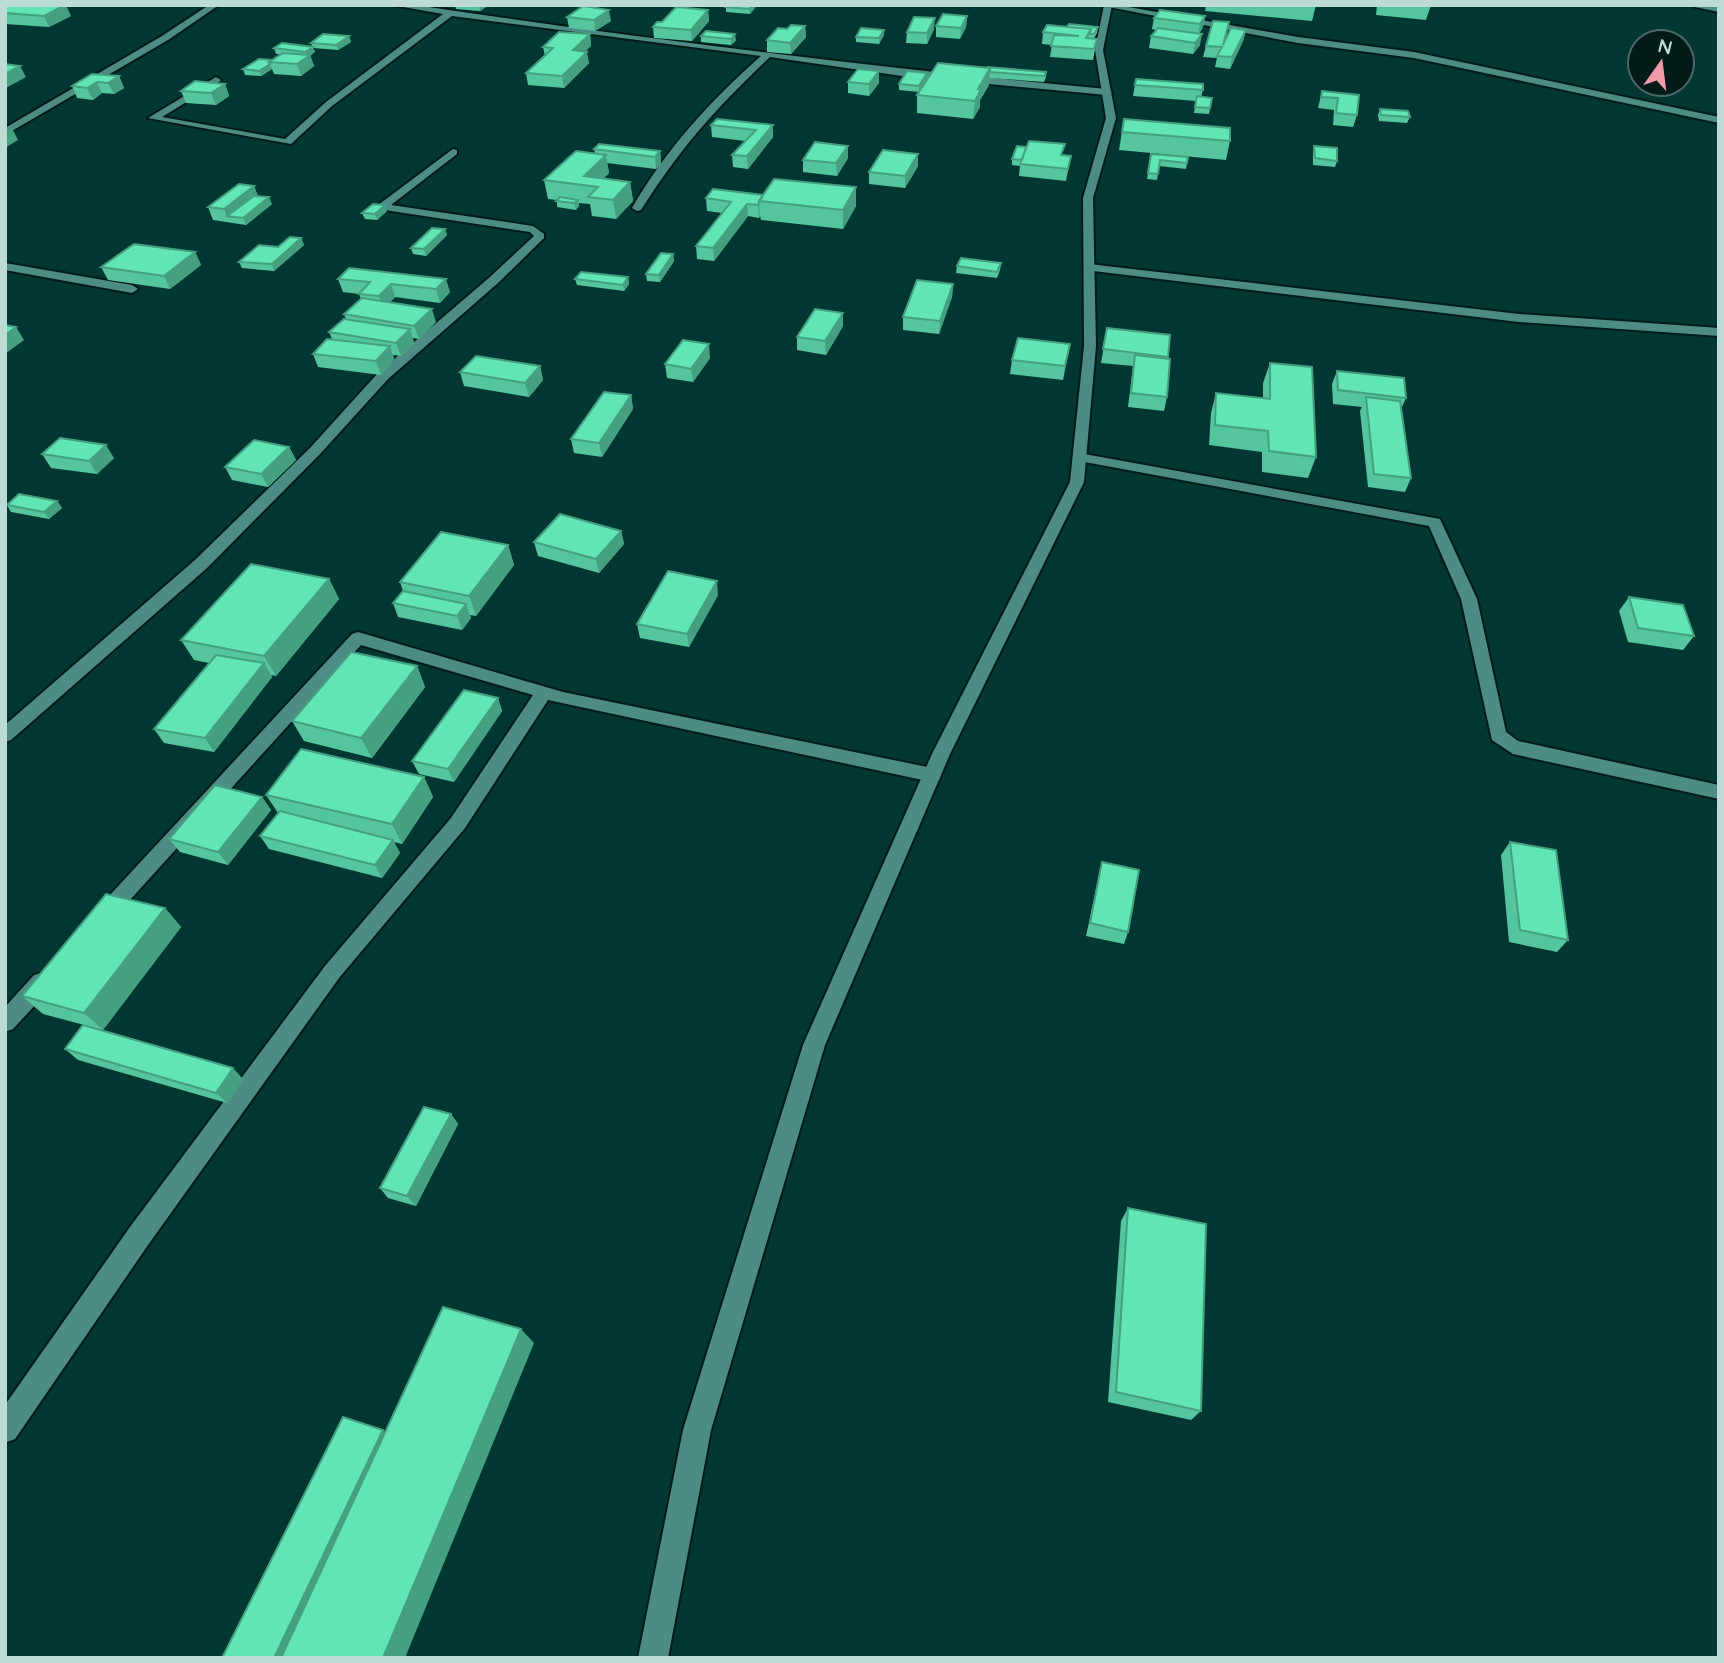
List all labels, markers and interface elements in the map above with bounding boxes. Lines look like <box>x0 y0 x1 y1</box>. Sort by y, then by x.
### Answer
north arrow <box>1626 28 1696 98</box>
text: N <box>1655 33 1675 60</box>

